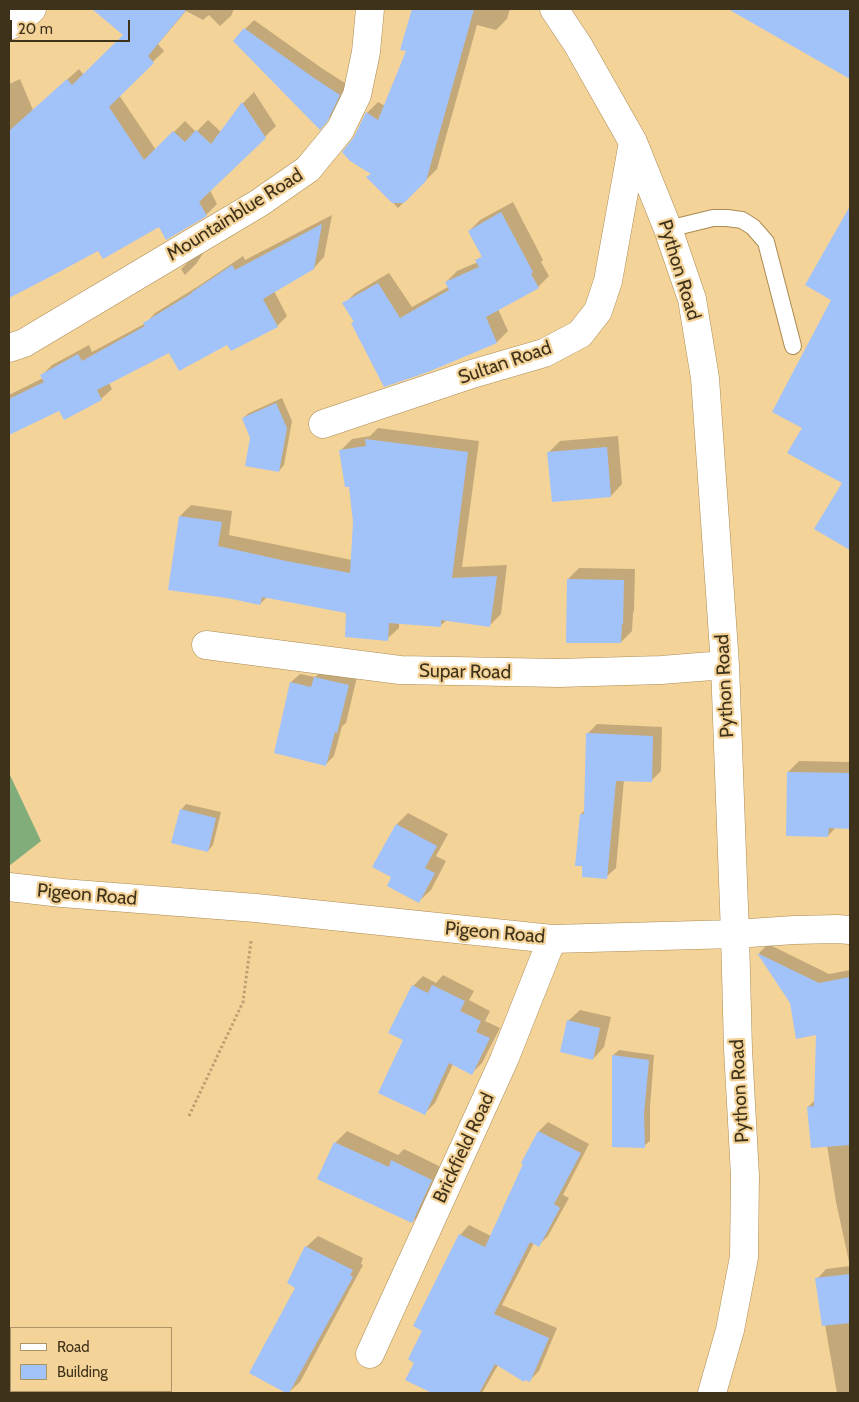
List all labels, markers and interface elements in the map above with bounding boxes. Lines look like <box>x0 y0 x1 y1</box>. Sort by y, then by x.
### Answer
scale bar <box>12 10 132 42</box>
text: 20 m <box>18 20 53 38</box>
street label: Mountainblue Road <box>163 164 307 266</box>
street label: Python Road <box>653 217 705 323</box>
street label: Sultan Road <box>455 336 555 390</box>
street label: Python Road <box>711 634 739 738</box>
street label: Supar Road <box>419 660 511 684</box>
street label: Pigeon Road <box>36 879 138 911</box>
street label: Pigeon Road <box>444 917 546 949</box>
street label: Python Road <box>726 1039 754 1143</box>
street label: Brickfield Road <box>429 1089 499 1207</box>
legend <box>10 1327 172 1392</box>
text: Road <box>57 1338 90 1356</box>
text: Building <box>57 1363 108 1381</box>

